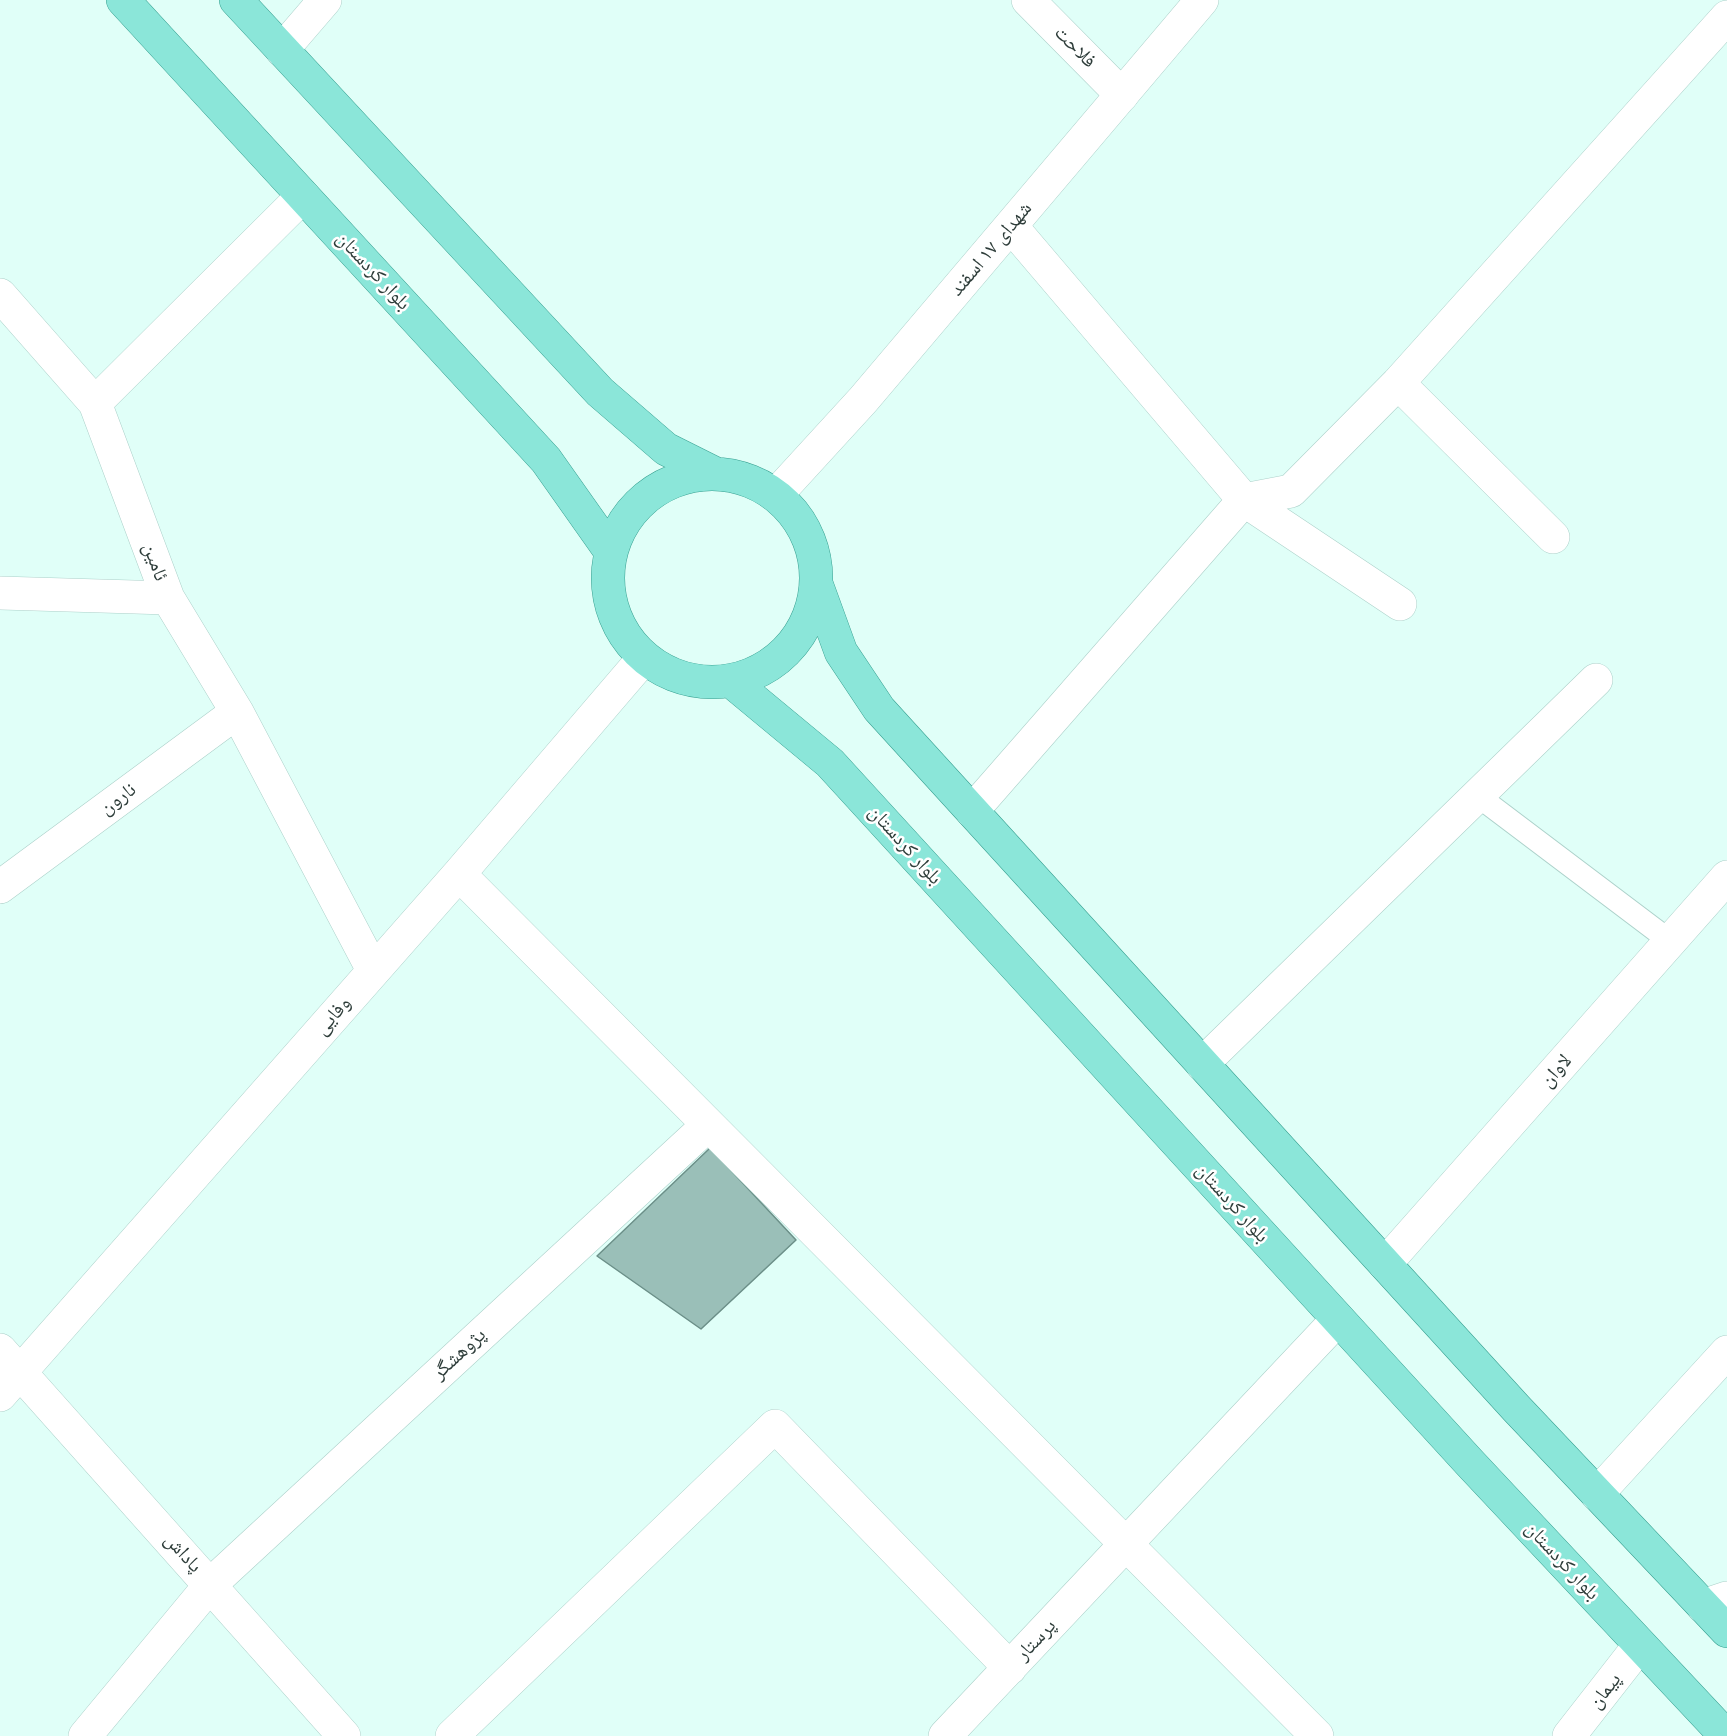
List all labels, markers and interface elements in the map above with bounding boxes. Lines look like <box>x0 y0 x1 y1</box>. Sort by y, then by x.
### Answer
street label: فلاحت <box>1049 21 1101 73</box>
street label: شهدای ۱۷ اسفند <box>945 197 1037 301</box>
street label: بلوار کردستان <box>331 227 415 315</box>
street label: ئامین <box>137 540 173 584</box>
street label: نارون <box>95 778 141 820</box>
street label: بلوار کردستان <box>863 800 947 890</box>
street label: وفایی <box>310 992 356 1040</box>
street label: لاوان <box>1535 1049 1577 1093</box>
street label: بلوار کردستان <box>1190 1158 1274 1248</box>
street label: پژوهشگر <box>427 1323 491 1385</box>
street label: بلوار کردستان <box>1520 1517 1604 1605</box>
street label: پاداش <box>159 1528 207 1578</box>
street label: پرستار <box>1011 1614 1061 1666</box>
street label: پیمان <box>1584 1668 1626 1714</box>

